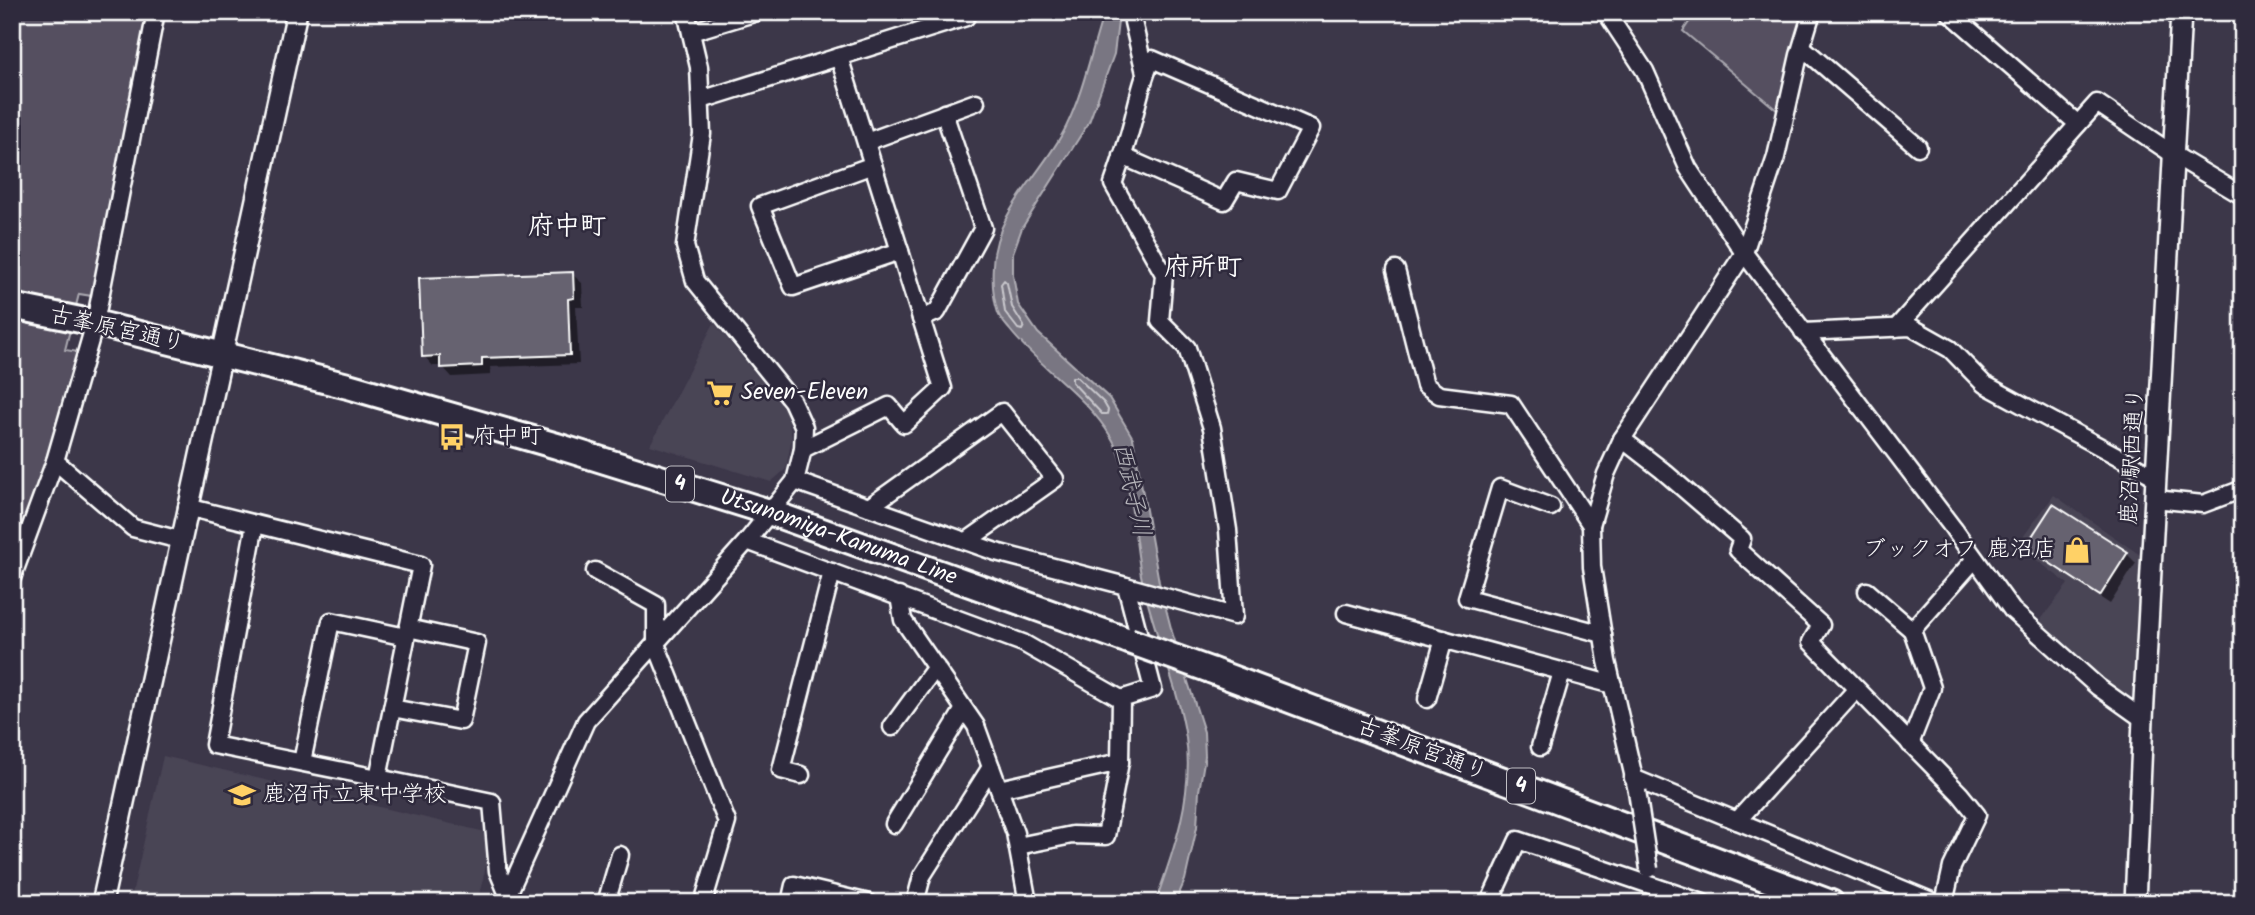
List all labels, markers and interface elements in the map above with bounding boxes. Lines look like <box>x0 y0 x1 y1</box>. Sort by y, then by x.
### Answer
district label: 府中町 <box>528 206 606 248</box>
district label: 府所町 <box>1164 247 1242 289</box>
street label: 古峯原宮通り <box>46 297 188 363</box>
place label: Seven-Eleven <box>741 375 868 411</box>
supermarket icon: Seven-Eleven <box>705 378 735 408</box>
street label: 鹿沼駅西通り <box>2111 386 2155 526</box>
place label: 府中町 <box>473 419 542 455</box>
bus stop icon: 府中町 <box>437 422 467 452</box>
water label: 西武子川 <box>1101 439 1161 541</box>
road number: 4 <box>666 466 694 502</box>
street label: Utsunomiya-Kanuma Line <box>716 480 962 596</box>
place label: ブックオフ 鹿沼店 <box>1863 532 2056 568</box>
shop icon: ブックオフ 鹿沼店 <box>2062 535 2092 565</box>
street label: 古峯原宮通り <box>1351 708 1493 792</box>
road number: 4 <box>1507 768 1535 804</box>
place label: 鹿沼市立東中学校 <box>263 777 447 813</box>
school or university icon: 鹿沼市立東中学校 <box>227 780 257 810</box>

